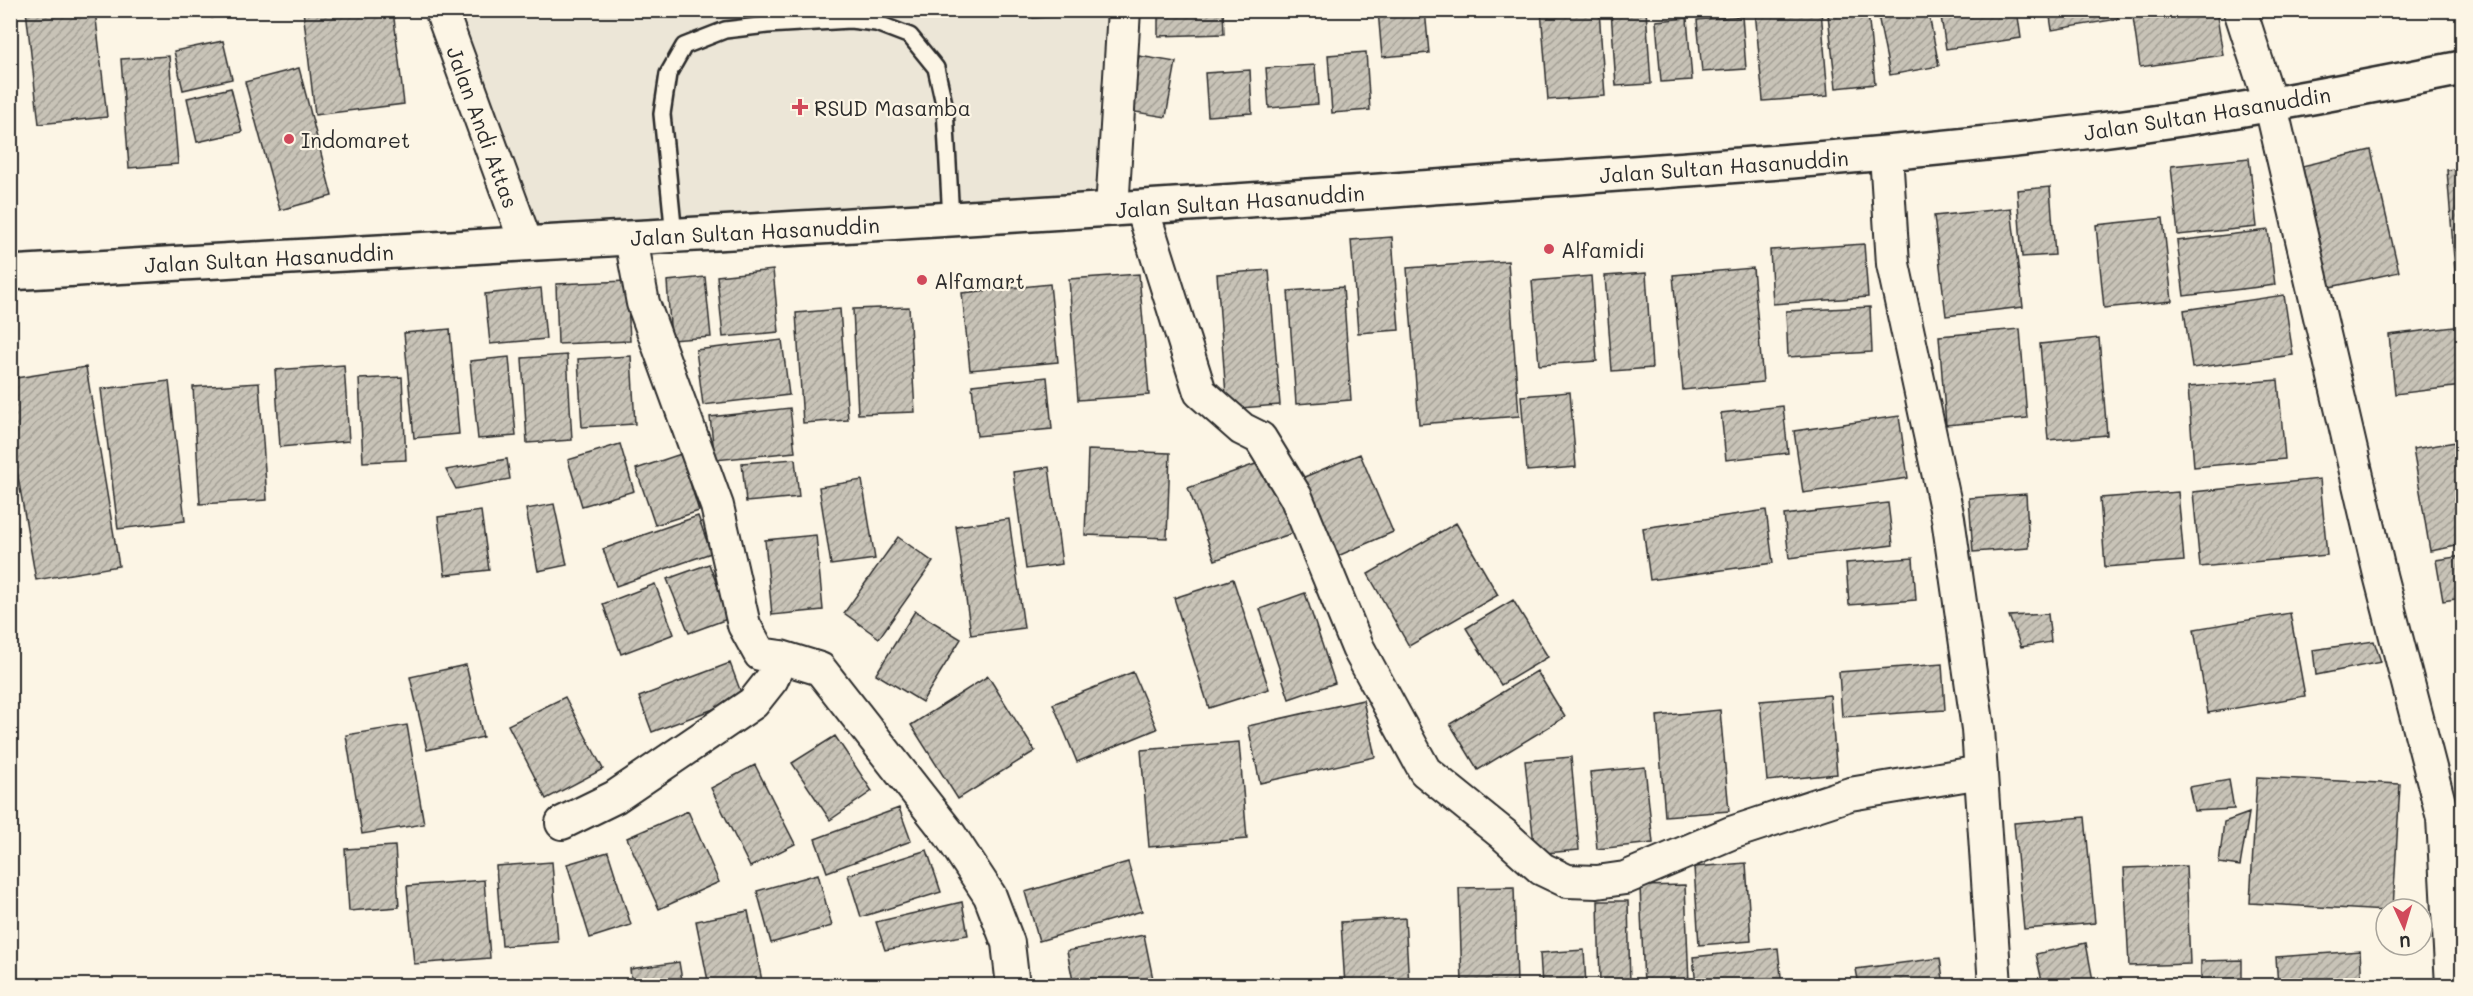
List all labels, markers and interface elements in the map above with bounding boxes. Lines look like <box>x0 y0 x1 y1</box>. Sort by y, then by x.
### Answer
street label: Jalan Andi Attas <box>441 42 525 212</box>
street label: Jalan Sultan Hasanuddin <box>2082 80 2332 146</box>
place label: RSUD Masamba <box>814 94 971 121</box>
marker: RSUD Masamba <box>791 98 809 116</box>
place label: Indomaret <box>301 126 410 153</box>
marker: Indomaret <box>282 132 296 146</box>
street label: Jalan Sultan Hasanuddin <box>1598 144 1850 188</box>
street label: Jalan Sultan Hasanuddin <box>1114 179 1366 223</box>
street label: Jalan Sultan Hasanuddin <box>630 211 880 251</box>
place label: Alfamidi <box>1561 236 1645 263</box>
street label: Jalan Sultan Hasanuddin <box>144 238 394 278</box>
marker: Alfamidi <box>1542 242 1556 256</box>
place label: Alfamart <box>934 267 1025 294</box>
marker: Alfamart <box>915 273 929 287</box>
north arrow <box>2374 897 2434 957</box>
text: U <box>2399 932 2411 953</box>

